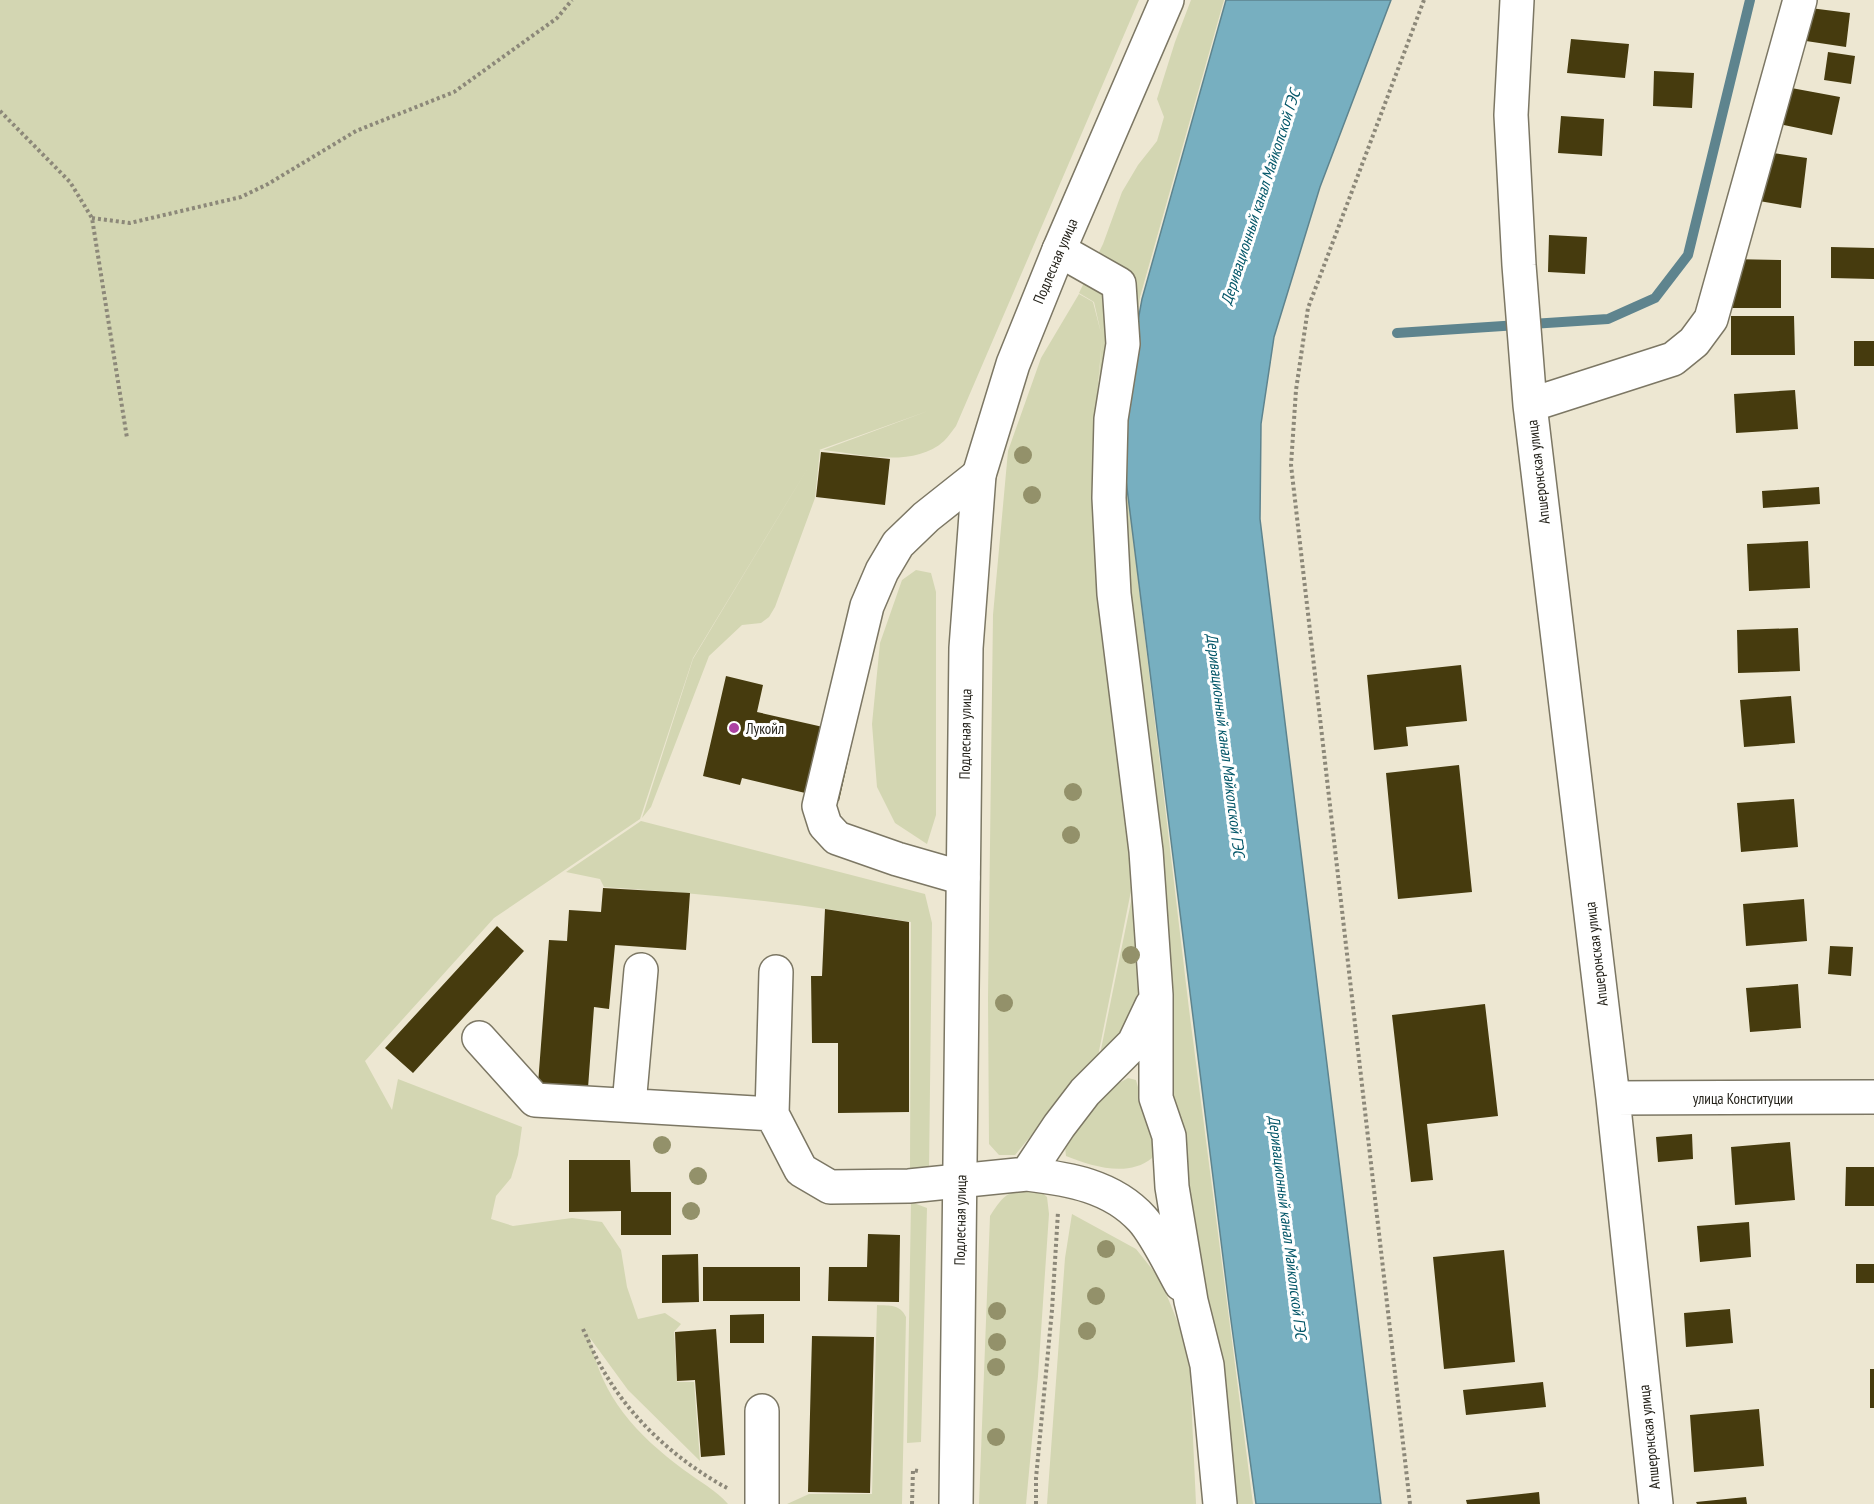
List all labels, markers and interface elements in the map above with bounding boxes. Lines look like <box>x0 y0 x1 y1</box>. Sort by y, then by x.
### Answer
water label: Деривационный канал Майкопской ГЭС <box>1215 85 1305 308</box>
street label: Подлесная улица <box>1028 215 1082 307</box>
street label: Апшеронская улица <box>1522 419 1554 525</box>
water label: Деривационный канал Майкопской ГЭС <box>1202 631 1250 860</box>
street label: Подлесная улица <box>955 688 975 780</box>
place label: Лукойл <box>745 719 784 738</box>
marker: Лукойл <box>727 721 741 735</box>
street label: Апшеронская улица <box>1580 901 1612 1007</box>
street label: улица Конституции <box>1693 1089 1793 1108</box>
water label: Деривационный канал Майкопской ГЭС <box>1264 1113 1312 1342</box>
street label: Подлесная улица <box>950 1174 970 1266</box>
street label: Апшеронская улица <box>1634 1384 1664 1490</box>

